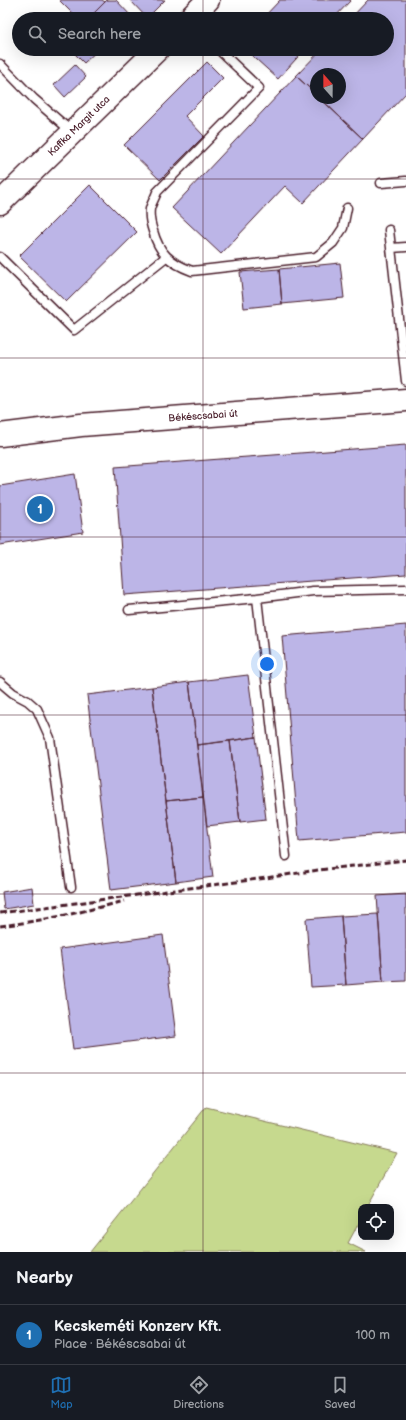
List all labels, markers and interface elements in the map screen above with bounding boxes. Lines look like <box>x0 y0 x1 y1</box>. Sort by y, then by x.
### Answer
search box <box>12 12 394 56</box>
icon: search <box>26 23 48 45</box>
text: Search here <box>58 25 141 44</box>
north arrow <box>310 68 346 104</box>
street label: Kaffka Margit utca <box>46 93 113 159</box>
street label: Békéscsabai út <box>168 408 238 424</box>
pin: 1 <box>27 494 53 524</box>
your location <box>257 654 277 674</box>
map controls <box>358 1204 394 1240</box>
button: locate <box>358 1204 394 1240</box>
text: Nearby <box>16 1268 73 1288</box>
text: Kecskeméti Konzerv Kft. <box>54 1317 221 1336</box>
text: 1 <box>26 1327 32 1343</box>
text: 100 m <box>355 1327 390 1343</box>
text: Place · Békéscsabai út <box>54 1336 186 1352</box>
tab: Map <box>50 1374 73 1411</box>
tab: Directions <box>173 1374 224 1411</box>
tab: Saved <box>325 1374 356 1411</box>

